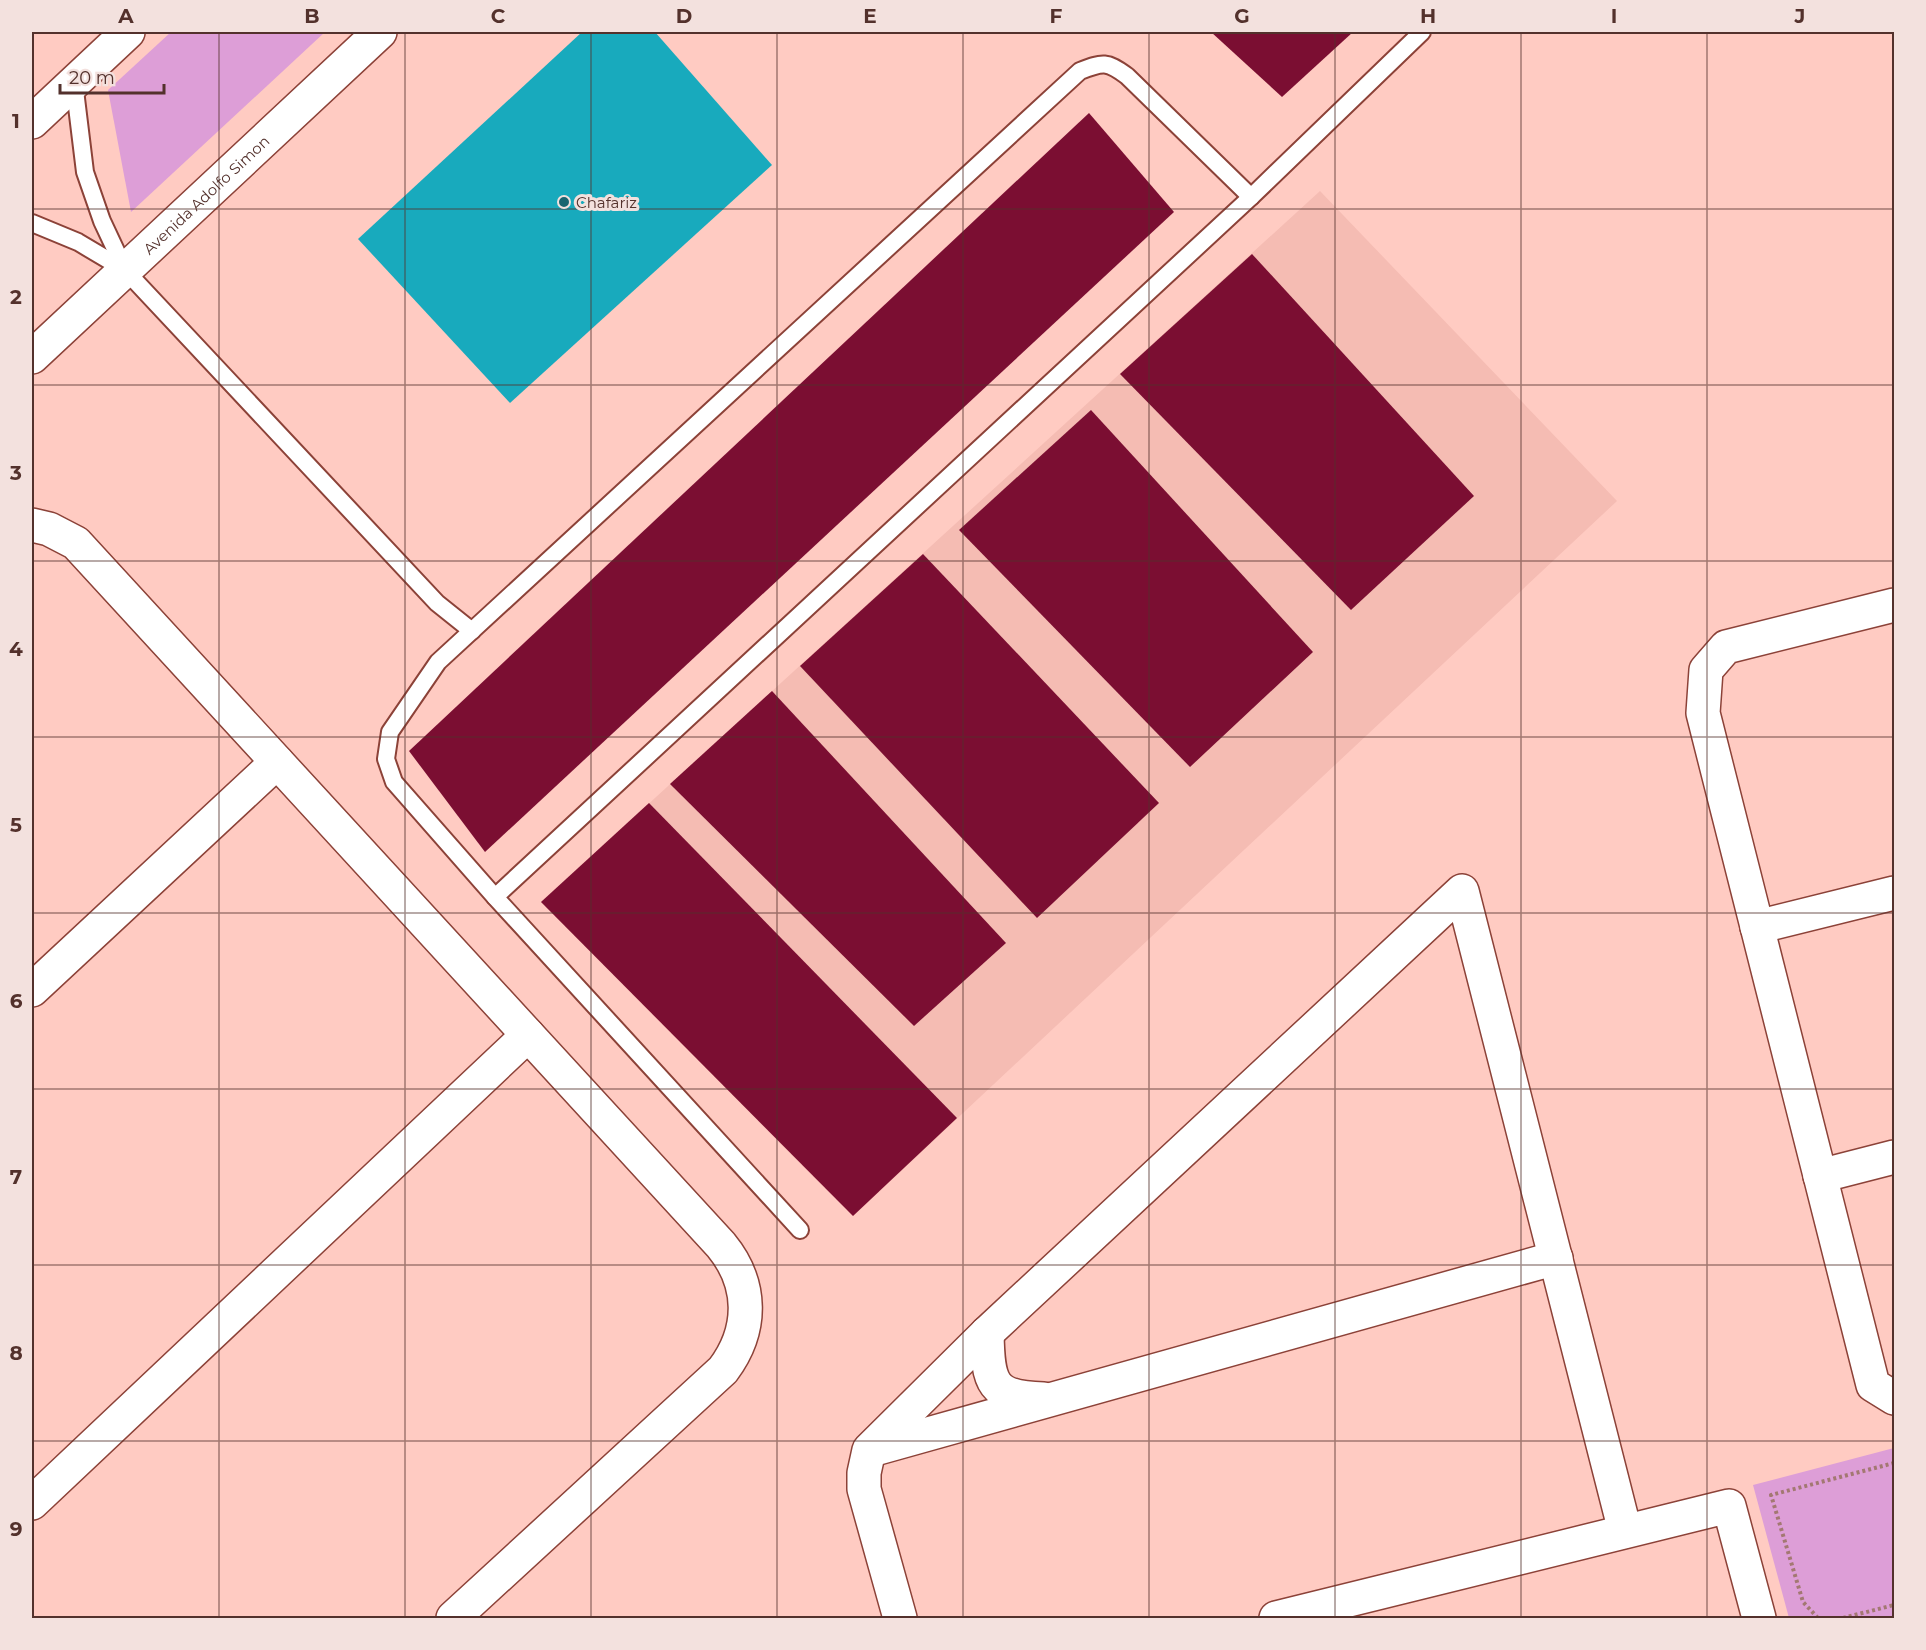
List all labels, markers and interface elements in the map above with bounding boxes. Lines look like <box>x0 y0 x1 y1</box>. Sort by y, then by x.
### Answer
text: A <box>117 4 134 28</box>
text: B <box>304 4 320 28</box>
text: C <box>491 4 506 28</box>
text: D <box>676 4 692 28</box>
text: E <box>863 4 877 28</box>
text: F <box>1050 4 1063 28</box>
text: G <box>1234 4 1250 28</box>
text: H <box>1420 4 1436 28</box>
text: I <box>1611 4 1617 28</box>
text: J <box>1794 4 1805 28</box>
scale bar <box>60 57 164 95</box>
text: 20 m <box>69 67 115 89</box>
text: 1 <box>12 109 20 133</box>
street label: Avenida Adolfo Simon <box>139 131 273 258</box>
place label: Chafariz <box>576 193 637 212</box>
marker: Chafariz <box>557 195 571 209</box>
text: 2 <box>10 285 22 309</box>
text: 3 <box>9 461 22 485</box>
text: 4 <box>9 637 23 661</box>
text: 5 <box>10 813 22 837</box>
text: 6 <box>10 989 23 1013</box>
text: 7 <box>10 1165 22 1189</box>
text: 8 <box>9 1341 23 1365</box>
text: 9 <box>10 1517 22 1541</box>

